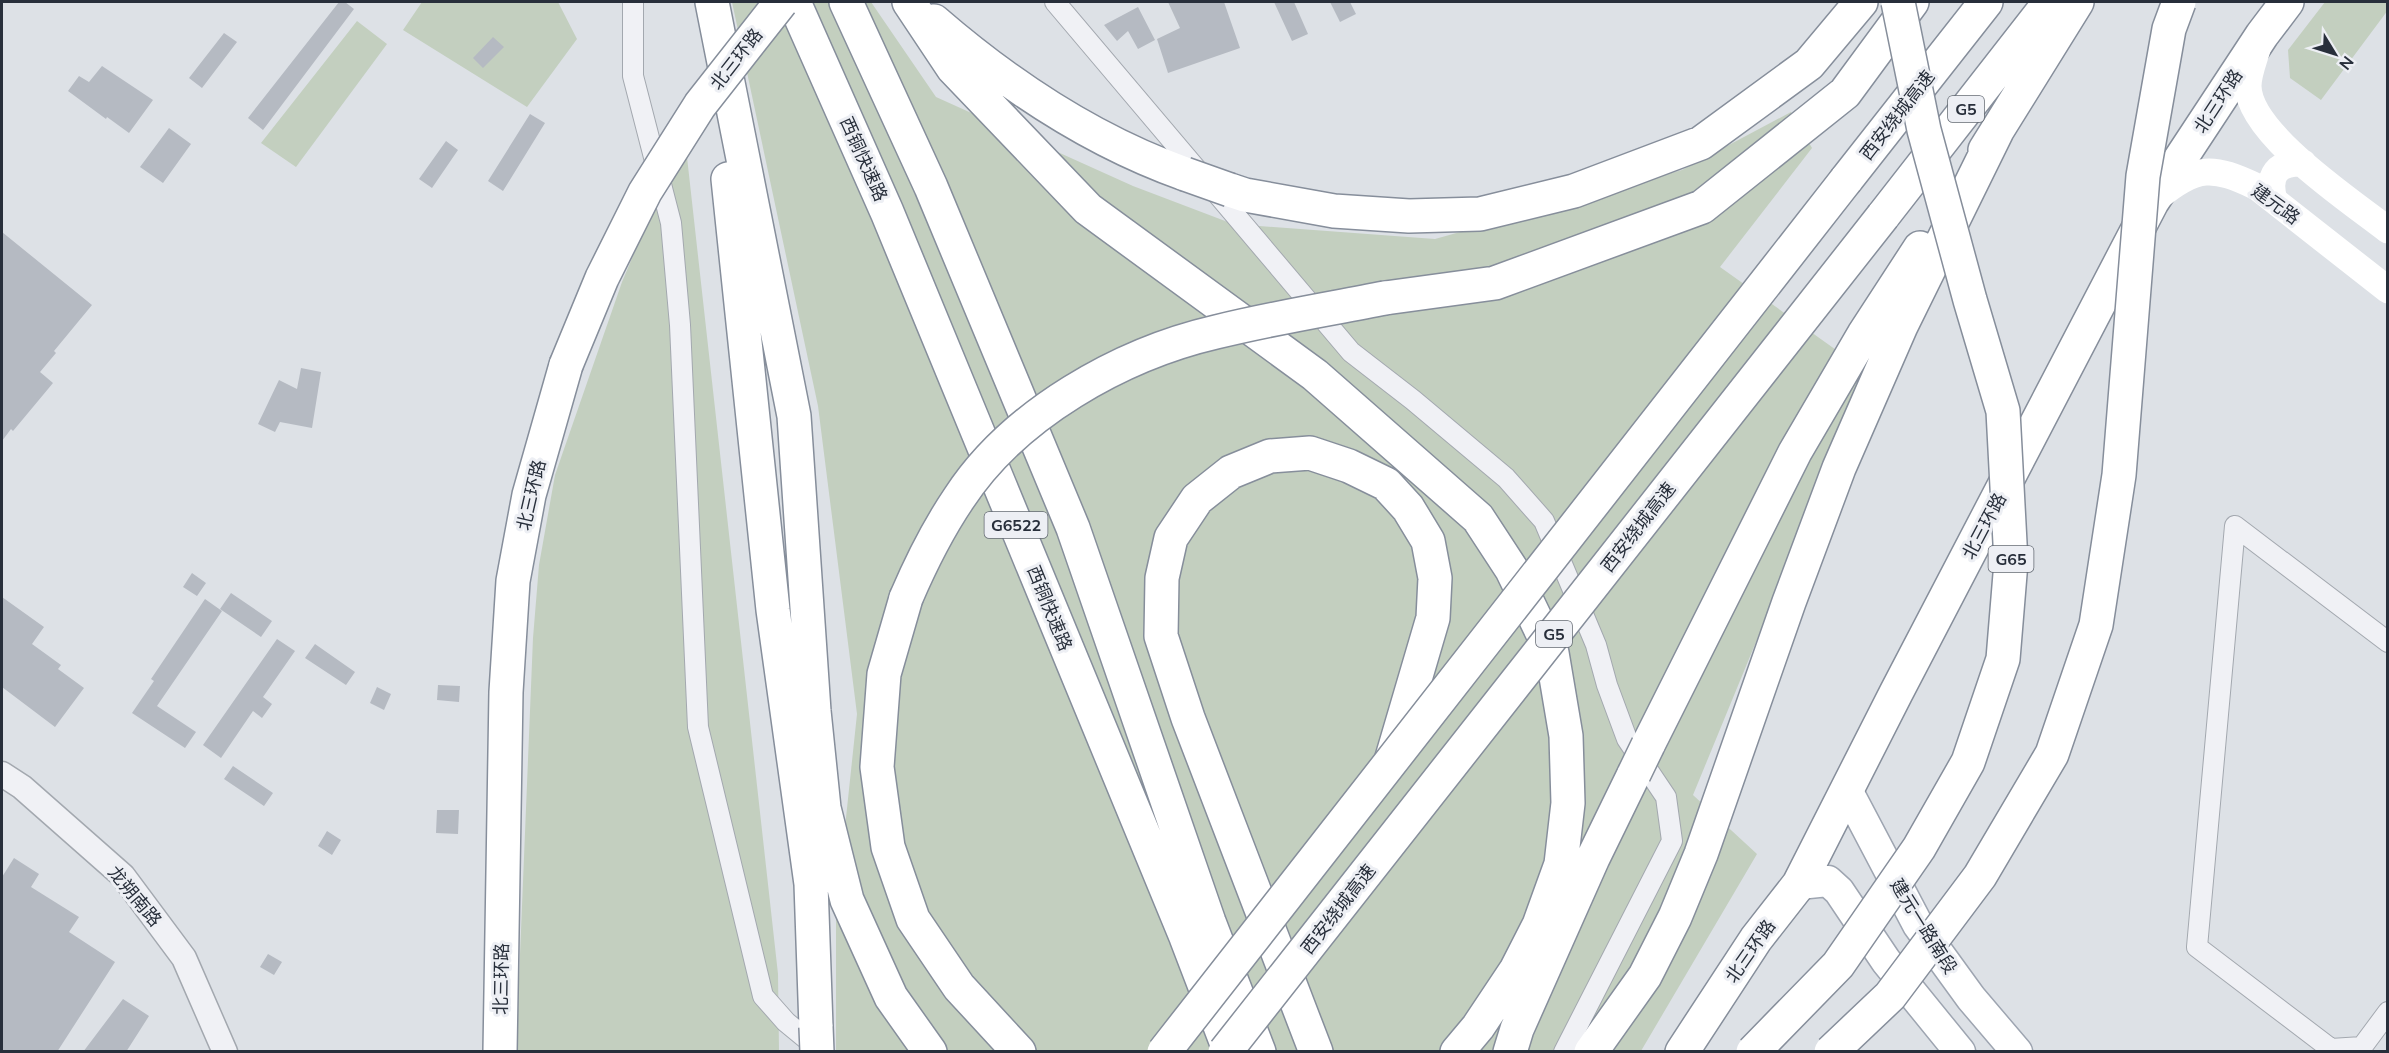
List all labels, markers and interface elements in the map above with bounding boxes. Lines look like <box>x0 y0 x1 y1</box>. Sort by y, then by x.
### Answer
street label: 北三环路 <box>705 24 767 94</box>
north arrow <box>2305 24 2365 84</box>
text: N <box>2335 52 2358 74</box>
street label: 西安绕城高速 <box>1855 65 1939 165</box>
street label: 北三环路 <box>2189 65 2247 137</box>
road number: G5 <box>1948 96 1984 122</box>
street label: 西铜快速路 <box>835 113 893 205</box>
street label: 建元路 <box>2247 179 2305 229</box>
street label: 北三环路 <box>512 457 550 533</box>
street label: 西安绕城高速 <box>1596 477 1680 577</box>
street label: 北三环路 <box>1957 489 2011 563</box>
road number: G6522 <box>984 512 1048 538</box>
road number: G65 <box>1988 546 2034 572</box>
street label: 西铜快速路 <box>1022 562 1078 654</box>
road number: G5 <box>1536 621 1572 647</box>
street label: 西安绕城高速 <box>1296 859 1380 959</box>
street label: 龙朔南路 <box>103 861 167 931</box>
street label: 建元一路南段 <box>1886 874 1962 978</box>
street label: 北三环路 <box>1720 915 1780 987</box>
street label: 北三环路 <box>489 943 513 1015</box>

